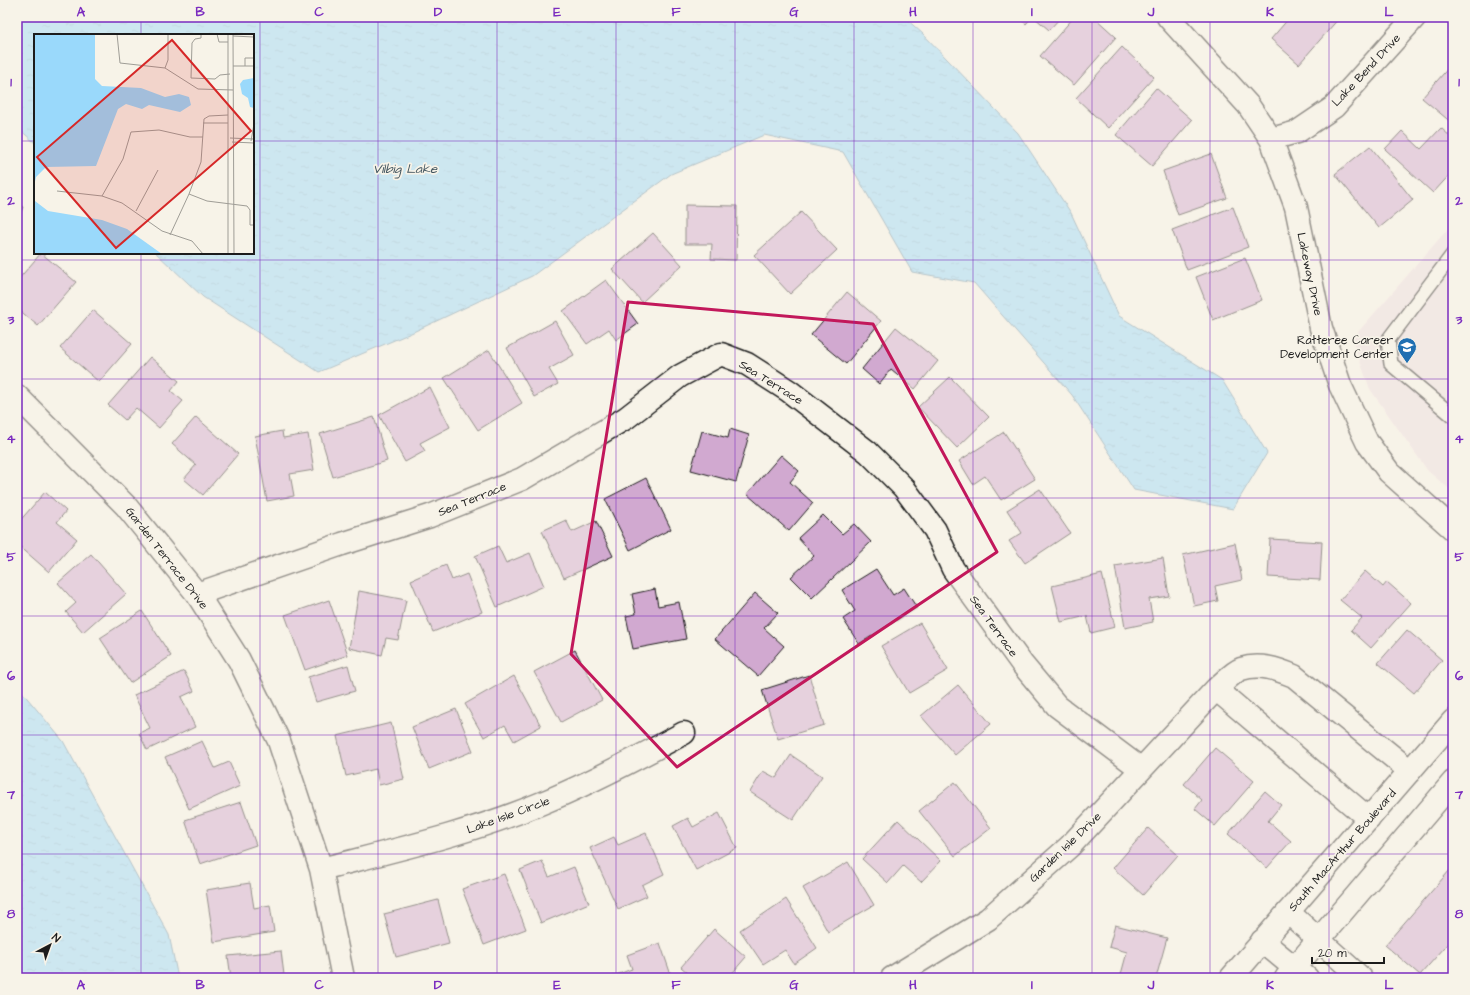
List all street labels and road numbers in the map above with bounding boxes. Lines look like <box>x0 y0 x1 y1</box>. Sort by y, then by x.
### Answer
street label: Lake Bend Drive <box>1328 30 1405 111</box>
street label: Lakeway Drive <box>1291 231 1327 318</box>
street label: Sea Terrace <box>735 356 806 409</box>
street label: Sea Terrace <box>435 478 509 521</box>
street label: Garden Terrace Drive <box>121 504 212 613</box>
street label: Sea Terrace <box>965 592 1022 661</box>
street label: South MacArthur Boulevard <box>1284 785 1400 915</box>
street label: Lake Isle Circle <box>464 792 552 838</box>
street label: Garden Isle Drive <box>1025 808 1106 886</box>

